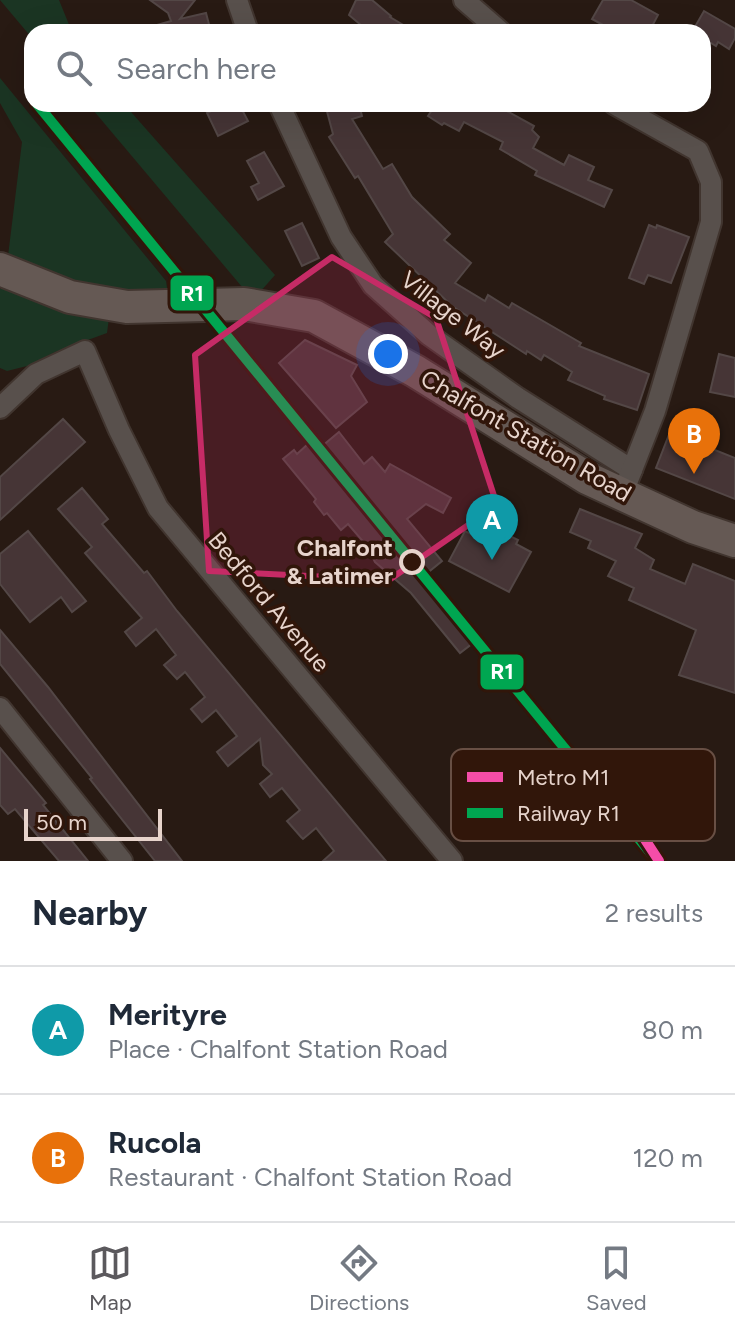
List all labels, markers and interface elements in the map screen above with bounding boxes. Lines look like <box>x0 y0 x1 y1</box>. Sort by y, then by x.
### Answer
search box <box>24 24 711 112</box>
icon: search <box>52 46 96 90</box>
text: Search here <box>116 50 276 87</box>
street label: Village Way <box>395 265 512 365</box>
line badge: R1 <box>169 274 215 312</box>
text: R1 <box>180 280 204 307</box>
your location <box>368 334 408 374</box>
street label: Chalfont Station Road <box>416 363 637 508</box>
pin: B <box>668 408 720 474</box>
pin: A <box>466 494 518 560</box>
street label: Bedford Avenue <box>202 526 336 678</box>
place label: Chalfont & Latimer <box>287 533 393 590</box>
marker: Chalfont & Latimer <box>400 550 424 574</box>
line badge: R1 <box>479 653 525 691</box>
text: R1 <box>490 658 514 685</box>
legend <box>451 749 715 841</box>
text: Metro M1 <box>517 764 609 791</box>
text: Railway R1 <box>517 800 620 827</box>
scale bar <box>24 805 162 841</box>
text: 50 m <box>36 809 87 836</box>
text: Nearby <box>32 893 147 934</box>
text: 2 results <box>605 897 703 929</box>
text: Merityre <box>108 996 227 1033</box>
text: A <box>49 1014 67 1046</box>
text: 80 m <box>642 1014 703 1046</box>
text: Place · Chalfont Station Road <box>108 1033 448 1065</box>
text: Rucola <box>108 1124 202 1161</box>
text: B <box>50 1142 66 1174</box>
text: 120 m <box>633 1142 703 1174</box>
text: Restaurant · Chalfont Station Road <box>108 1161 512 1193</box>
tab: Map <box>88 1241 132 1316</box>
tab: Directions <box>309 1241 409 1316</box>
tab: Saved <box>586 1241 647 1316</box>

